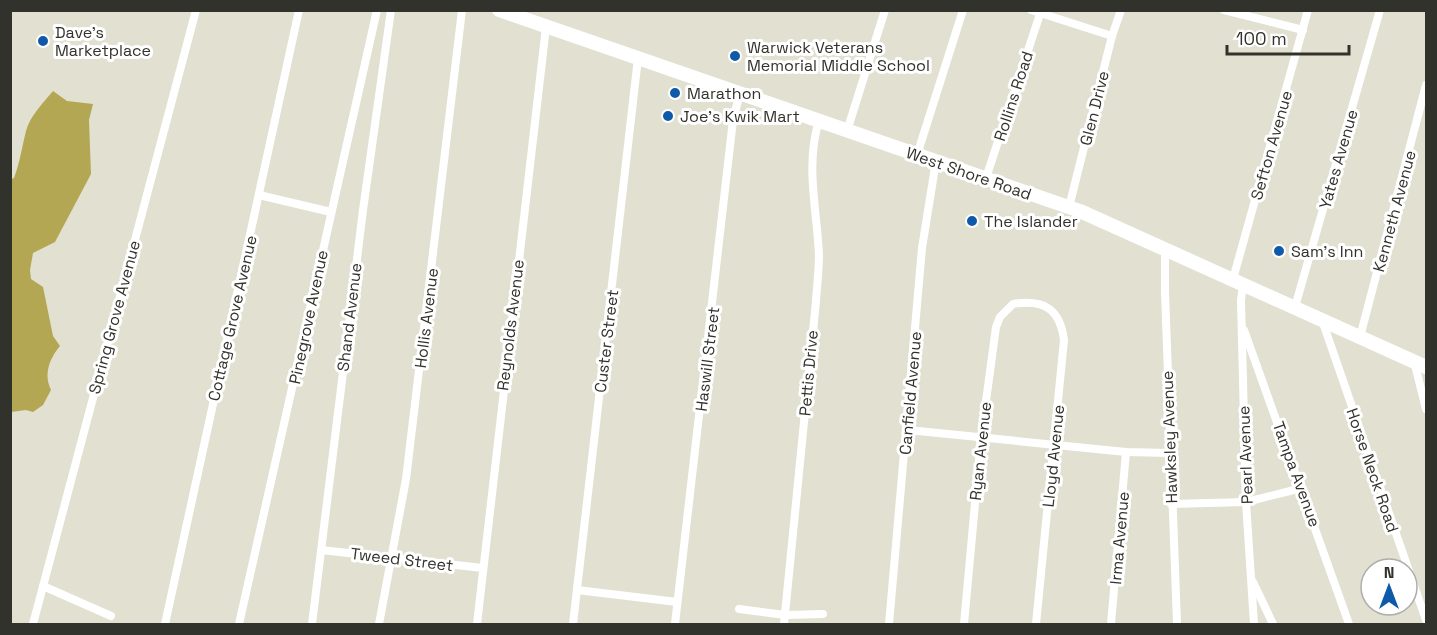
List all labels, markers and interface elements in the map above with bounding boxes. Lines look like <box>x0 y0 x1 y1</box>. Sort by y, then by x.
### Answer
scale bar <box>1227 18 1348 56</box>
place label: Dave's Marketplace <box>55 22 151 61</box>
text: 100 m <box>1236 27 1287 50</box>
marker: Dave's Marketplace <box>36 34 50 48</box>
place label: Warwick Veterans Memorial Middle School <box>747 37 930 76</box>
marker: Warwick Veterans Memorial Middle School <box>728 49 742 63</box>
street label: Rollins Road <box>989 49 1038 144</box>
street label: Glen Drive <box>1075 69 1114 148</box>
place label: Marathon <box>687 83 761 104</box>
marker: Marathon <box>668 86 682 100</box>
street label: Sefton Avenue <box>1246 88 1297 202</box>
place label: Joe's Kwik Mart <box>680 106 800 127</box>
street label: Yates Avenue <box>1314 107 1363 211</box>
marker: Joe's Kwik Mart <box>661 109 675 123</box>
street label: West Shore Road <box>903 142 1034 205</box>
street label: Kenneth Avenue <box>1368 148 1421 274</box>
place label: The Islander <box>984 211 1078 232</box>
marker: The Islander <box>965 214 979 228</box>
street label: Cottage Grove Avenue <box>203 233 262 403</box>
street label: Spring Grove Avenue <box>84 238 145 396</box>
place label: Sam's Inn <box>1291 241 1363 262</box>
marker: Sam's Inn <box>1272 244 1286 258</box>
street label: Pinegrove Avenue <box>284 248 333 386</box>
street label: Reynolds Avenue <box>492 258 529 392</box>
street label: Shand Avenue <box>332 262 367 373</box>
street label: Hollis Avenue <box>410 267 443 369</box>
street label: Custer Street <box>590 288 623 394</box>
street label: Haswill Street <box>691 305 724 413</box>
street label: Pettis Drive <box>794 329 823 417</box>
street label: Canfield Avenue <box>895 330 926 456</box>
street label: Hawksley Avenue <box>1157 370 1182 504</box>
street label: Ryan Avenue <box>965 401 996 502</box>
street label: Lloyd Avenue <box>1038 404 1069 508</box>
street label: Pearl Avenue <box>1233 405 1258 505</box>
street label: Horse Neck Road <box>1341 405 1404 535</box>
street label: Tampa Avenue <box>1268 418 1325 530</box>
street label: Irma Avenue <box>1105 491 1134 585</box>
street label: Tweed Street <box>349 543 454 576</box>
north arrow <box>1359 557 1419 617</box>
text: N <box>1384 562 1394 583</box>

